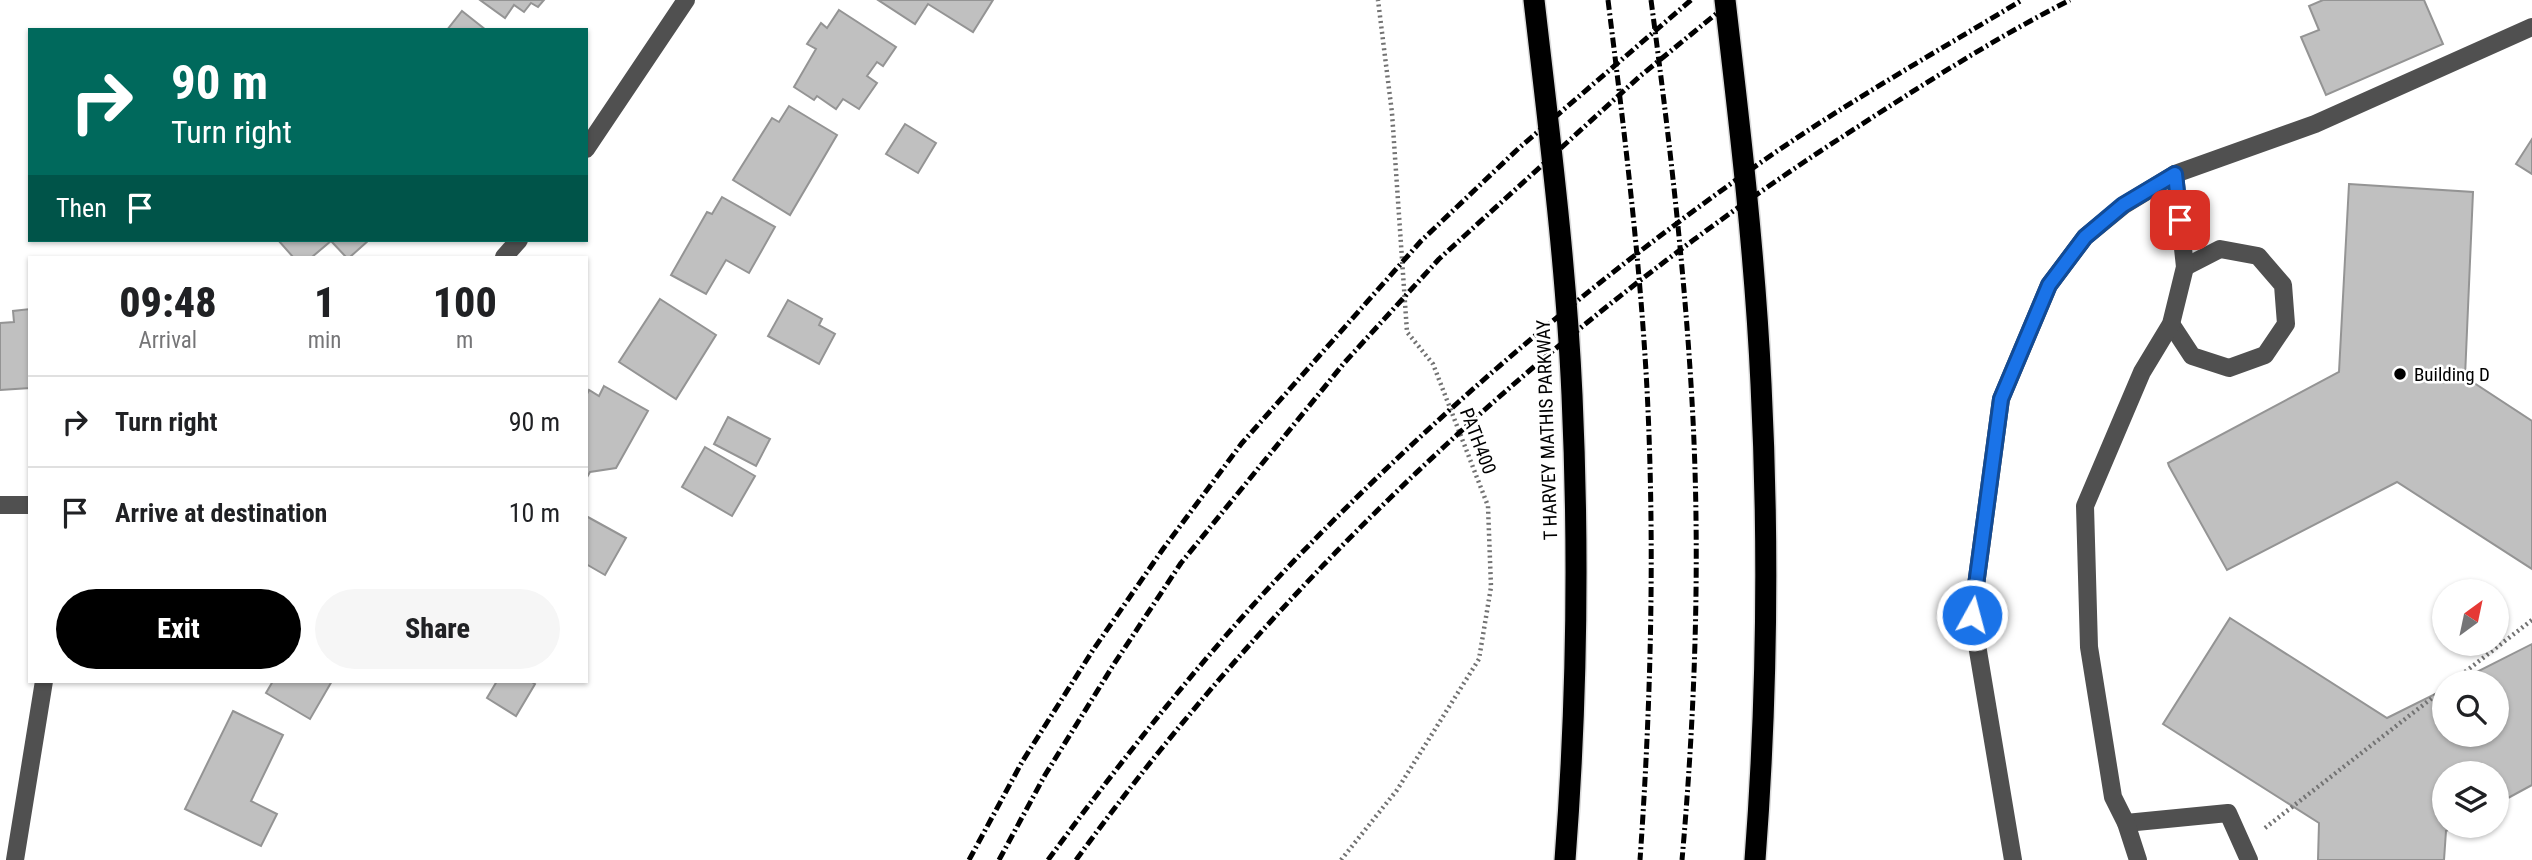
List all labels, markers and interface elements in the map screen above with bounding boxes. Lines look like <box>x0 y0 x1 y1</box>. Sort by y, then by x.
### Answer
text: 90 m <box>171 54 268 111</box>
icon: right <box>56 56 147 147</box>
text: Turn right <box>171 113 292 151</box>
icon: arrive <box>121 189 159 227</box>
pin <box>2150 190 2210 250</box>
text: Then <box>56 193 107 223</box>
icon: arrive <box>2161 201 2199 239</box>
text: 09:48 <box>119 278 216 327</box>
text: 1 <box>314 278 335 327</box>
text: 100 <box>433 278 497 327</box>
street label: T HARVEY MATHIS PARKWAY <box>1532 319 1562 541</box>
text: Arrival <box>139 327 197 354</box>
text: min <box>308 327 341 354</box>
text: m <box>456 327 473 354</box>
place label: Building D <box>2414 363 2490 386</box>
marker: Building D <box>2392 366 2408 382</box>
icon: right <box>56 403 94 441</box>
street label: PATH400 <box>1455 405 1501 477</box>
text: Turn right <box>115 407 217 437</box>
text: 90 m <box>509 407 560 437</box>
icon: arrive <box>56 494 94 532</box>
text: Arrive at destination <box>115 498 327 528</box>
text: 10 m <box>509 498 560 528</box>
position arrow <box>1935 578 2009 652</box>
north arrow <box>2432 579 2510 656</box>
map controls <box>2432 579 2509 838</box>
button: Exit <box>56 589 301 669</box>
button: Share <box>315 589 560 669</box>
button: search <box>2432 670 2509 747</box>
button: layers <box>2432 761 2509 838</box>

